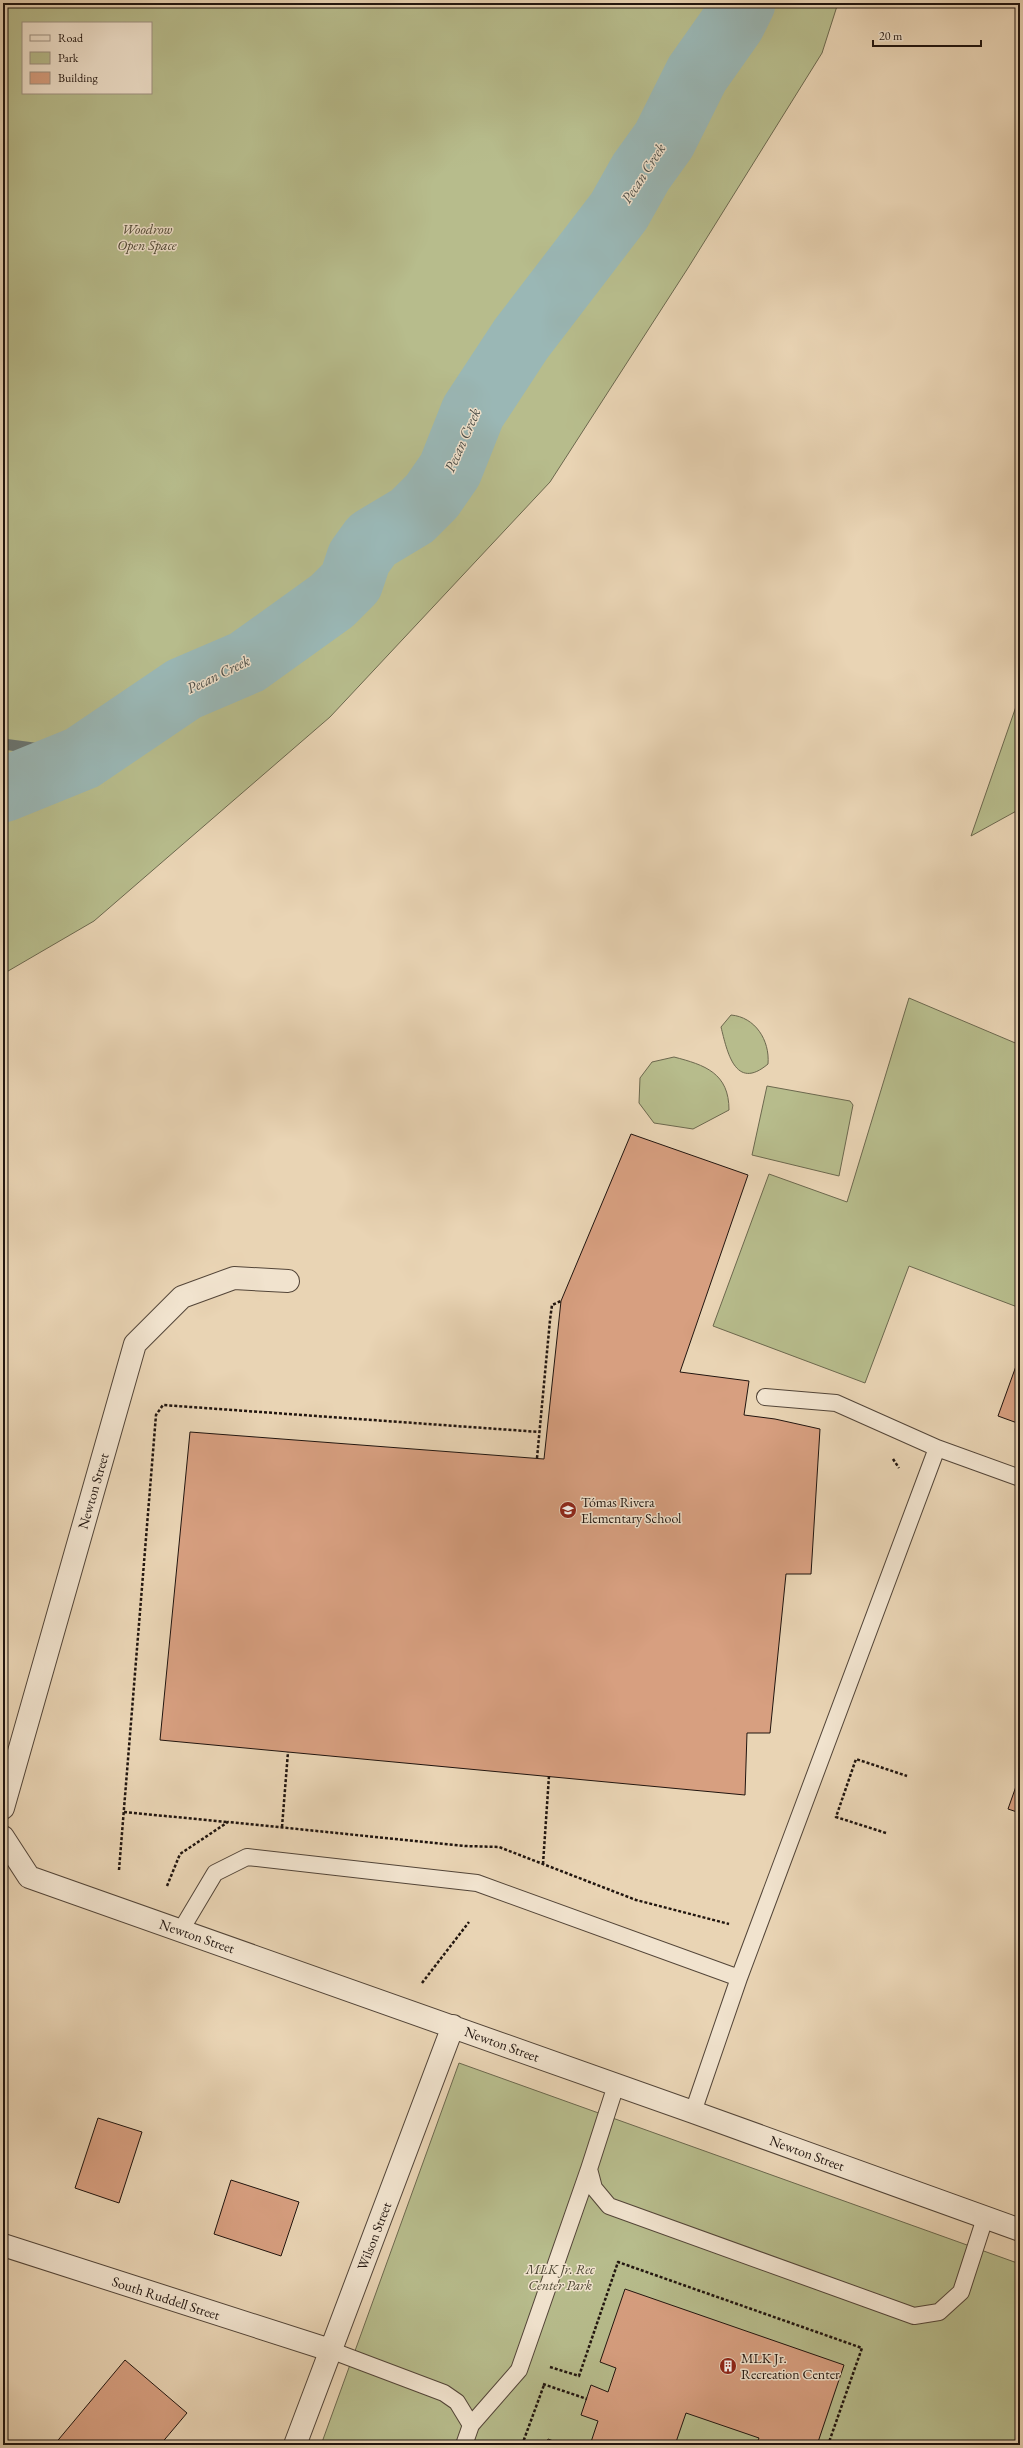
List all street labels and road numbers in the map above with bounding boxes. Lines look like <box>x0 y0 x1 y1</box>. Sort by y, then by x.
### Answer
street label: Newton Street <box>74 1450 113 1531</box>
street label: Newton Street <box>157 1915 238 1957</box>
street label: Newton Street <box>462 2022 542 2066</box>
street label: Newton Street <box>767 2131 847 2175</box>
street label: Wilson Street <box>353 2199 395 2273</box>
street label: South Ruddell Street <box>110 2272 223 2324</box>

